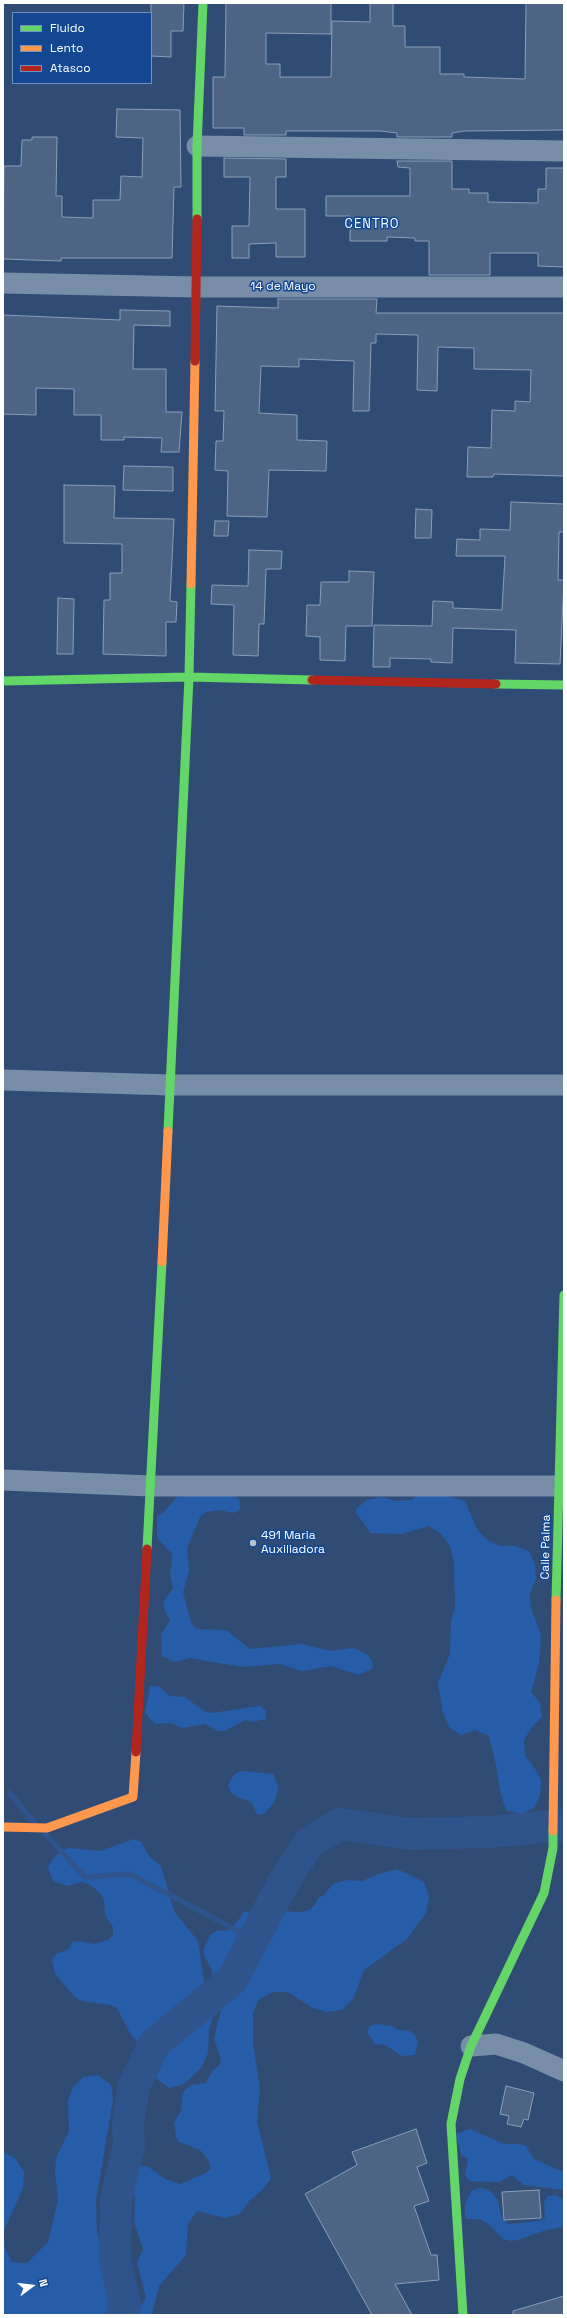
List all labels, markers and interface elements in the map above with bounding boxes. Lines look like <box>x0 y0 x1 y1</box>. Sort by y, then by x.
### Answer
legend <box>12 12 152 84</box>
text: Fluido <box>50 20 85 36</box>
text: Lento <box>50 40 84 56</box>
text: Atasco <box>50 60 91 76</box>
district label: CENTRO <box>345 216 399 232</box>
street label: 14 de Mayo <box>250 280 316 294</box>
street label: Calle Palma <box>538 1514 554 1580</box>
place label: 491 Maria Auxiliadora <box>261 1529 325 1557</box>
marker: 491 Maria Auxiliadora <box>248 1538 258 1548</box>
north arrow <box>12 2266 52 2306</box>
text: N <box>36 2278 51 2288</box>

